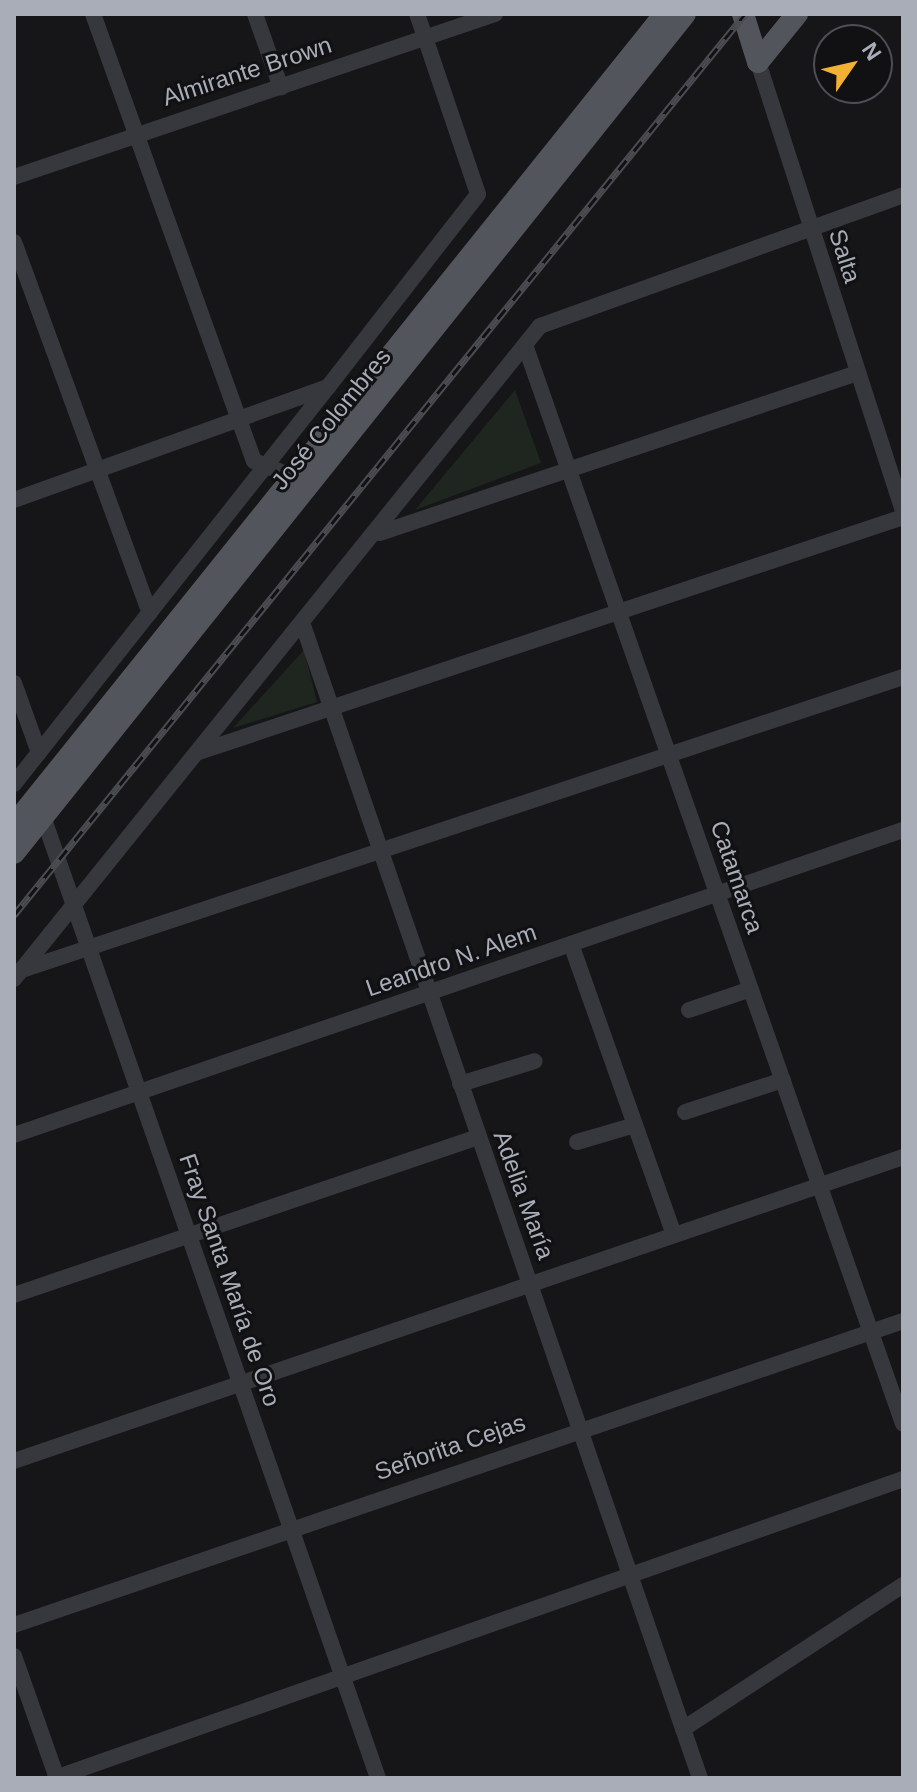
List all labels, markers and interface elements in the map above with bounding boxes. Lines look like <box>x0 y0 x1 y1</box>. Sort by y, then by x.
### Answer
north arrow <box>813 24 893 104</box>
street label: Almirante Brown <box>159 30 335 112</box>
text: N <box>857 38 886 65</box>
street label: Salta <box>823 226 867 286</box>
street label: José Colombres <box>265 343 397 495</box>
street label: Catamarca <box>704 817 770 937</box>
street label: Leandro N. Alem <box>361 917 541 1003</box>
street label: Adelia María <box>487 1127 561 1263</box>
street label: Fray Santa María de Oro <box>173 1150 287 1410</box>
street label: Señorita Cejas <box>371 1408 529 1486</box>

